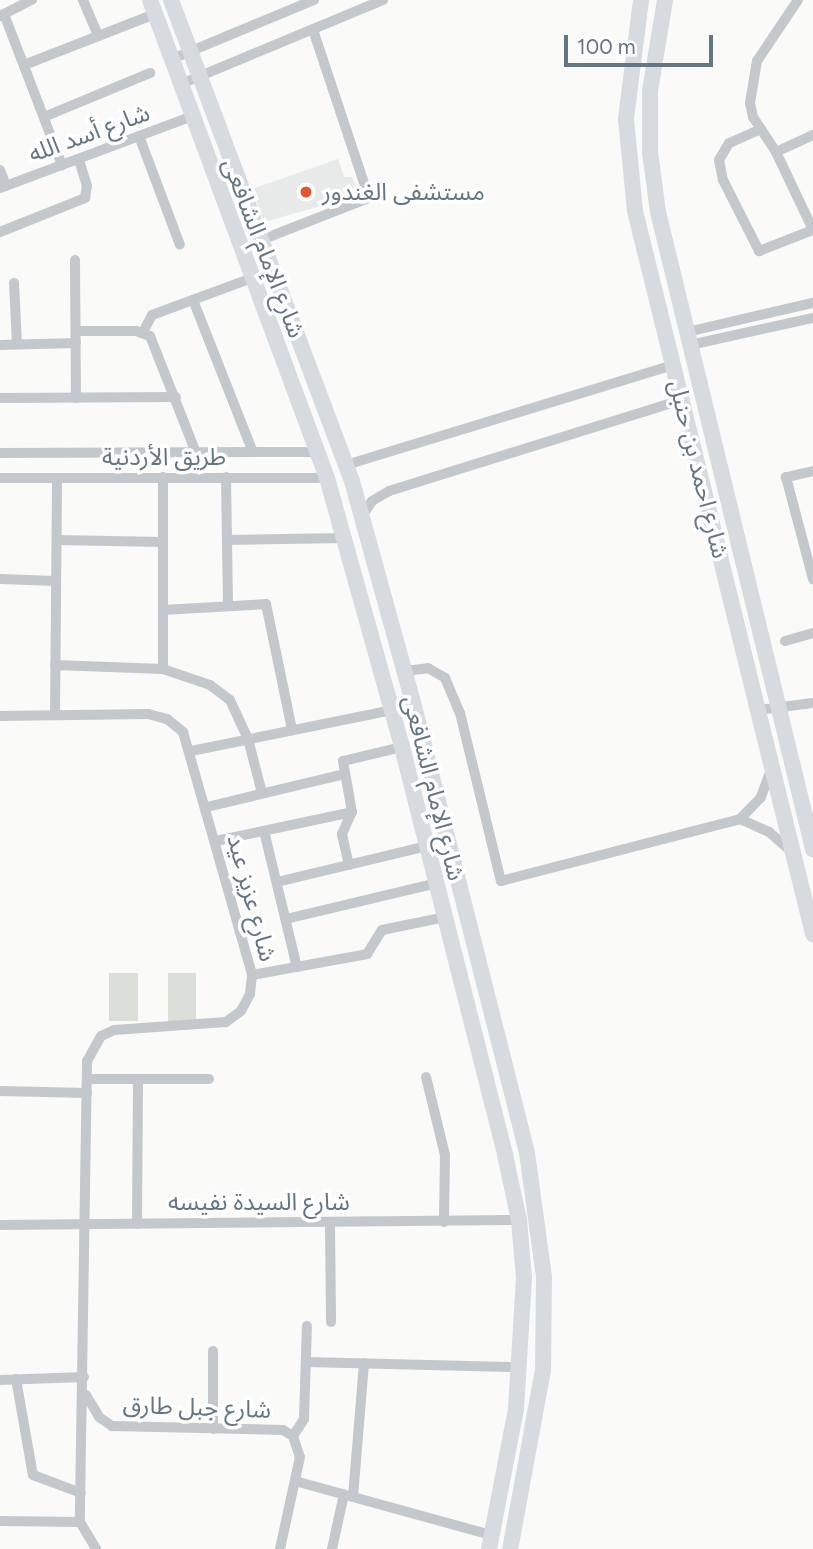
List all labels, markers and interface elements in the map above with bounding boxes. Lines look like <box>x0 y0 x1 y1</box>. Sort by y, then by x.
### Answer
scale bar <box>568 21 717 65</box>
text: 100 m <box>577 34 636 59</box>
street label: شارع أسد الله <box>25 98 153 168</box>
street label: شارع الإمام الشافعى <box>217 154 311 342</box>
place label: مستشفى الغندور <box>322 178 485 206</box>
marker: مستشفى الغندور <box>296 182 316 202</box>
street label: شارع احمد بن حنبل <box>663 377 735 561</box>
street label: طريق الأردنية <box>102 443 226 471</box>
street label: شارع الإمام الشافعى <box>397 692 471 884</box>
street label: شارع عزيز عيد <box>221 832 283 964</box>
street label: شارع السيدة نفيسه <box>168 1188 350 1216</box>
street label: شارع جبل طارق <box>122 1390 272 1424</box>

